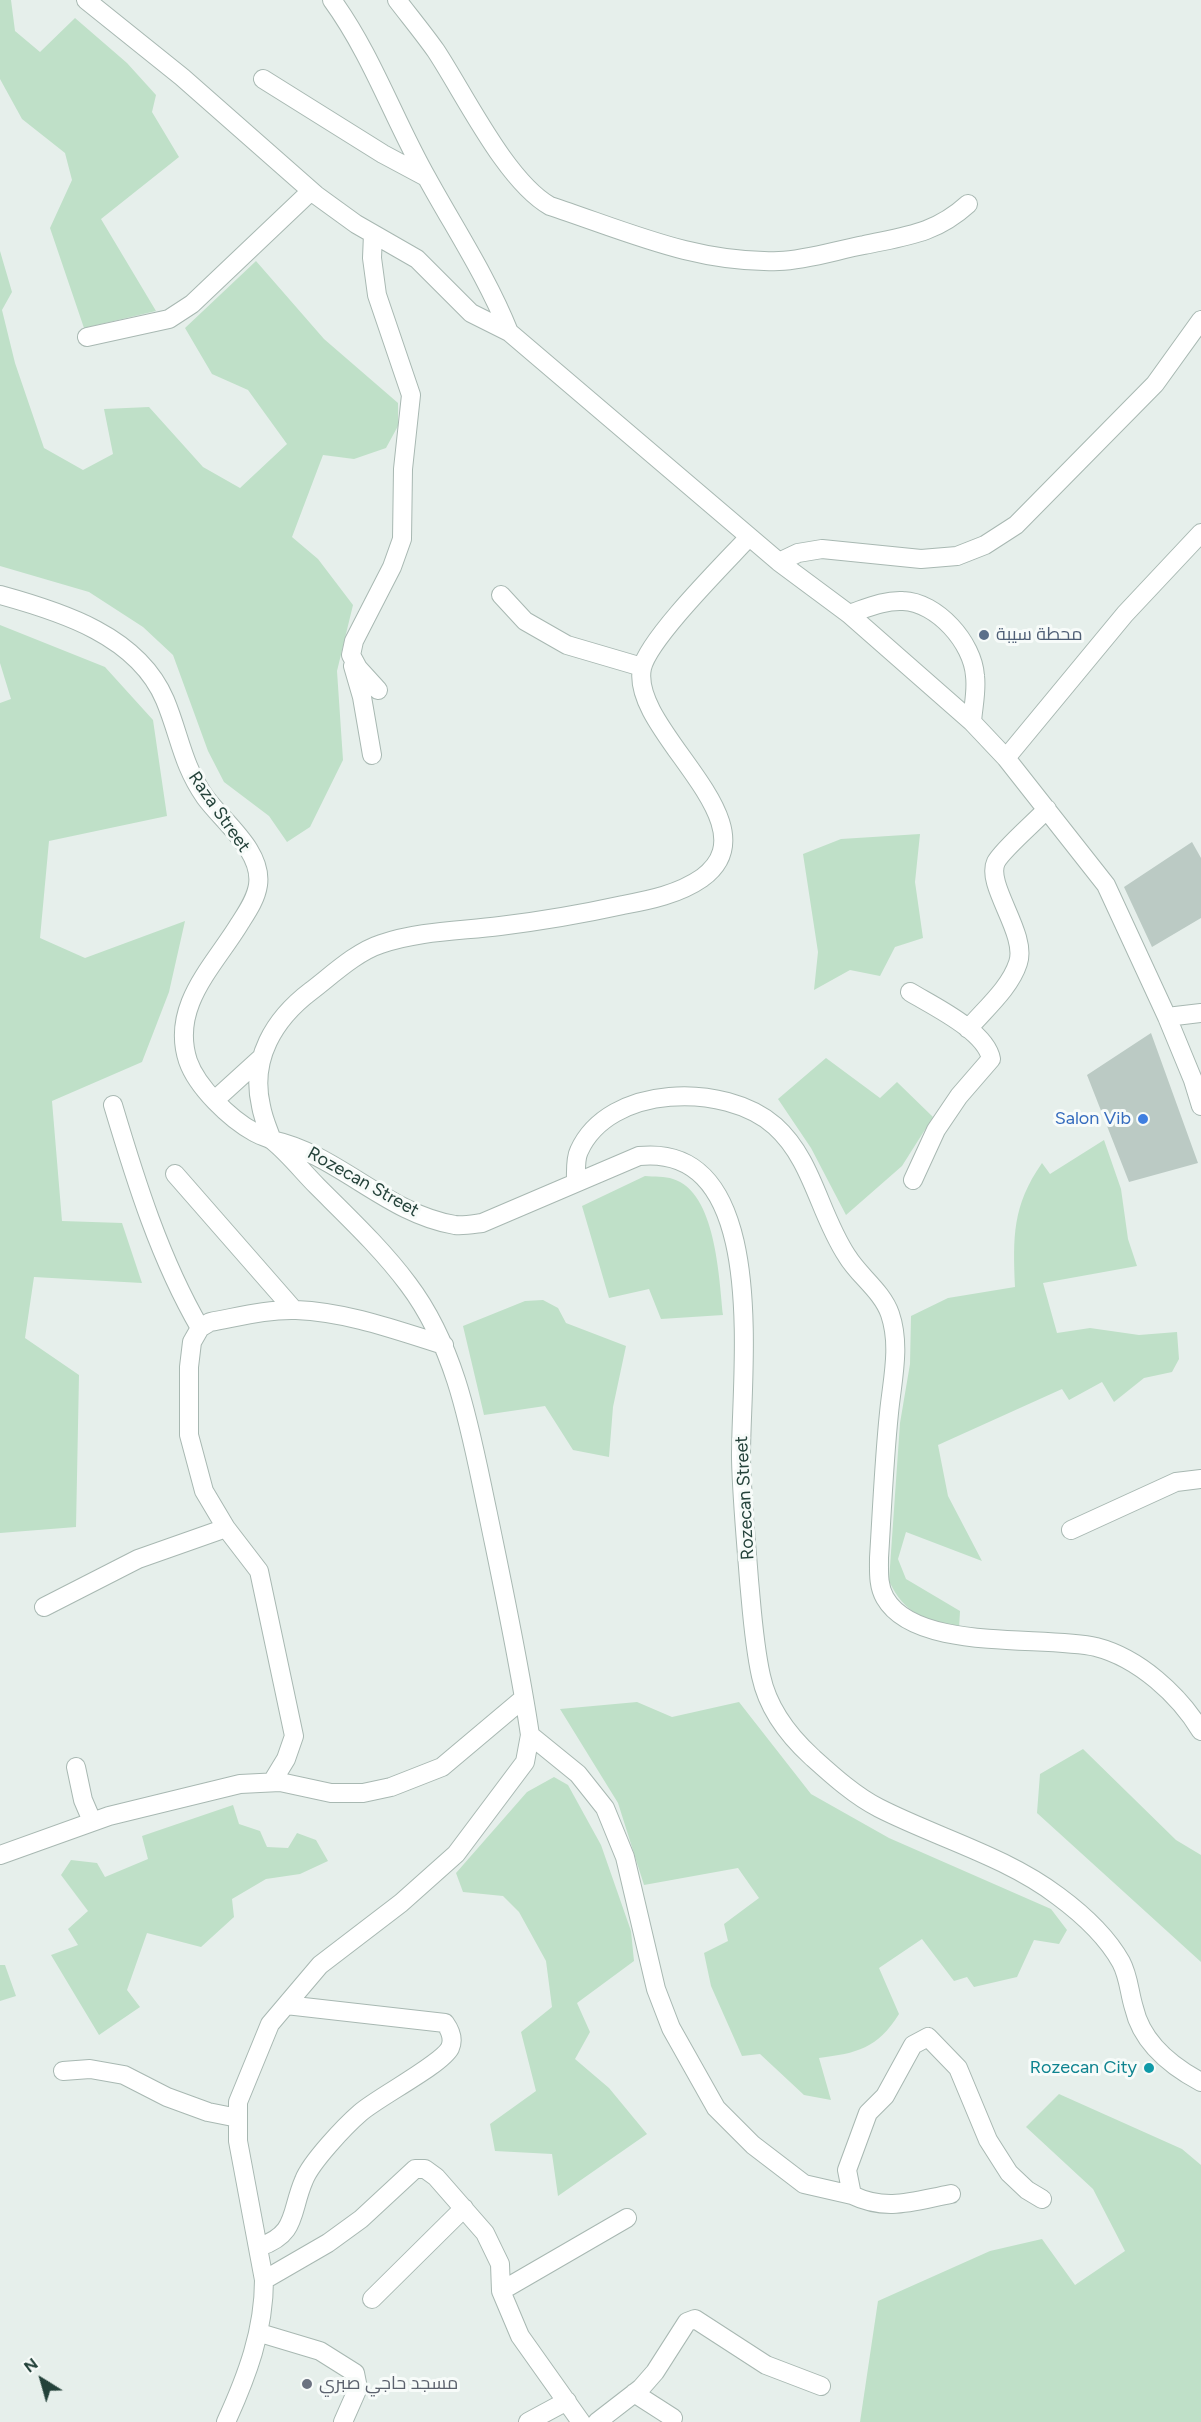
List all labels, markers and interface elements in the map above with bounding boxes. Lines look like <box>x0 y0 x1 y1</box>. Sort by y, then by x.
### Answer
place label: محطة سيبة <box>996 624 1083 646</box>
marker: محطة سيبة <box>977 628 991 642</box>
street label: Raza Street <box>183 768 255 856</box>
place label: Salon Vib <box>1055 1108 1131 1130</box>
marker: Salon Vib <box>1136 1112 1150 1126</box>
street label: Rozecan Street <box>303 1142 423 1222</box>
street label: Rozecan Street <box>731 1435 759 1561</box>
place label: Rozecan City <box>1030 2057 1137 2079</box>
marker: Rozecan City <box>1142 2061 1156 2075</box>
north arrow <box>12 2350 72 2410</box>
text: N <box>20 2354 42 2377</box>
place label: مسجد حاجي صبري <box>319 2373 458 2395</box>
marker: مسجد حاجي صبري <box>300 2377 314 2391</box>

